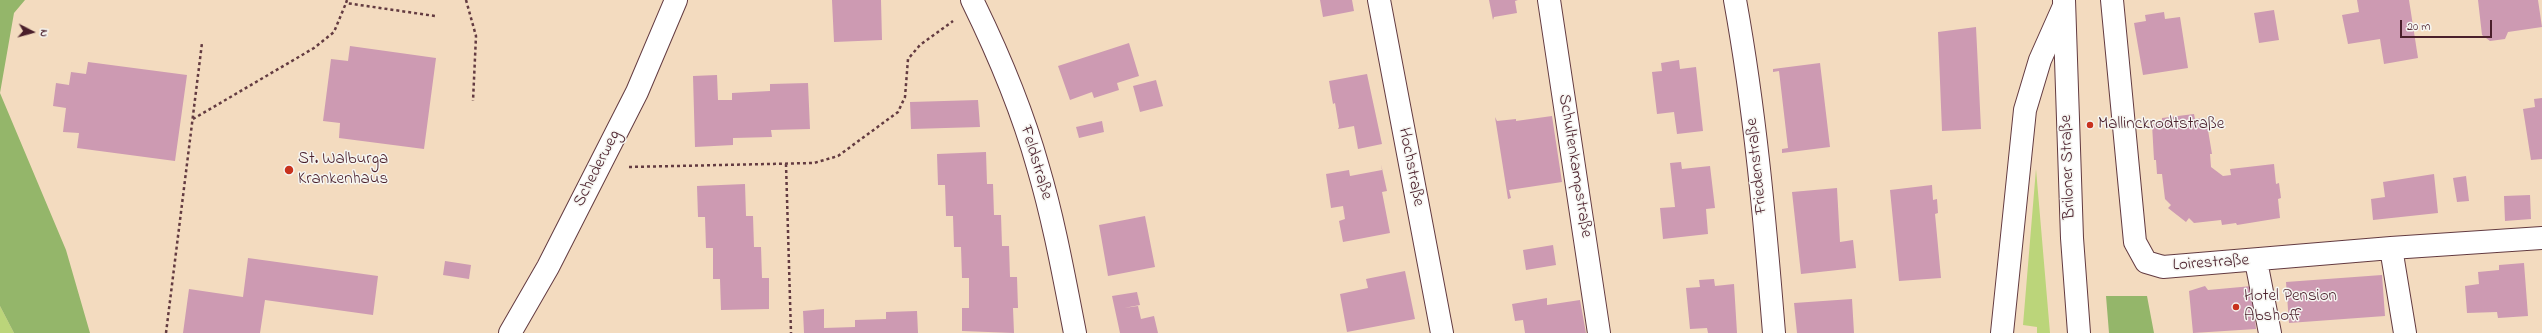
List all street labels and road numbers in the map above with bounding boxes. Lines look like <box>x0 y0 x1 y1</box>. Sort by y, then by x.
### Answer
street label: Schultenkampstraße <box>1553 93 1595 239</box>
street label: Briloner Straße <box>2057 114 2081 220</box>
street label: Friedenstraße <box>1743 117 1773 215</box>
street label: Feldstraße <box>1014 124 1056 202</box>
street label: Hochstraße <box>1392 126 1428 208</box>
street label: Schederweg <box>570 127 626 211</box>
street label: Loirestraße <box>2172 251 2250 277</box>

